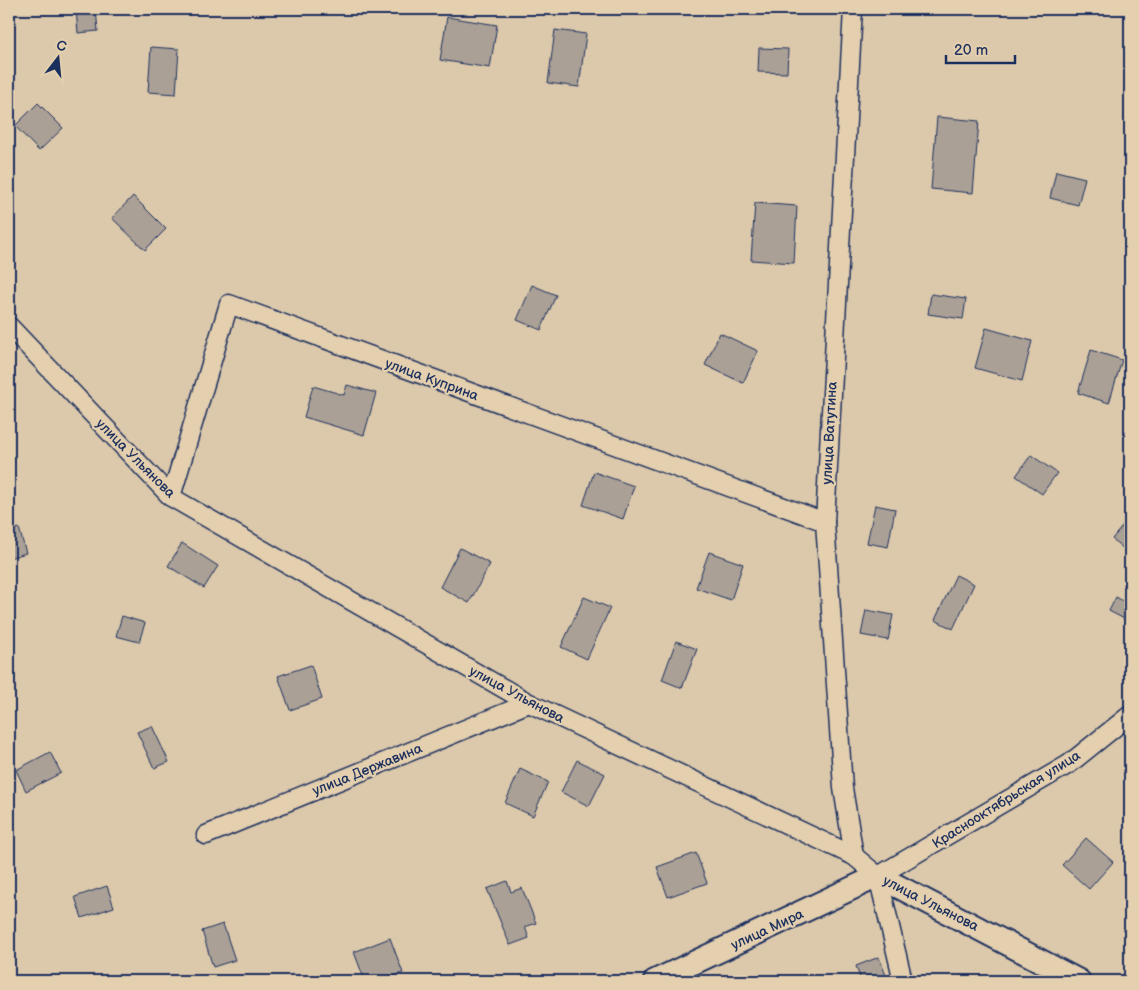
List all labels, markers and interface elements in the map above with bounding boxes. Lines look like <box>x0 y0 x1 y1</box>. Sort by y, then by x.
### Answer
north arrow <box>32 32 82 82</box>
scale bar <box>946 32 1015 64</box>
text: С <box>54 36 69 56</box>
text: 20 m <box>954 41 988 60</box>
street label: улица Куприна <box>383 355 481 404</box>
street label: улица Ватутина <box>818 380 841 485</box>
street label: улица Ульянова <box>92 415 179 502</box>
street label: улица Ульянова <box>466 662 568 727</box>
street label: улица Державина <box>310 739 425 799</box>
street label: Краснооктябрьская улица <box>929 746 1084 852</box>
street label: улица Ульянова <box>880 872 982 935</box>
street label: улица Мира <box>728 905 807 954</box>

